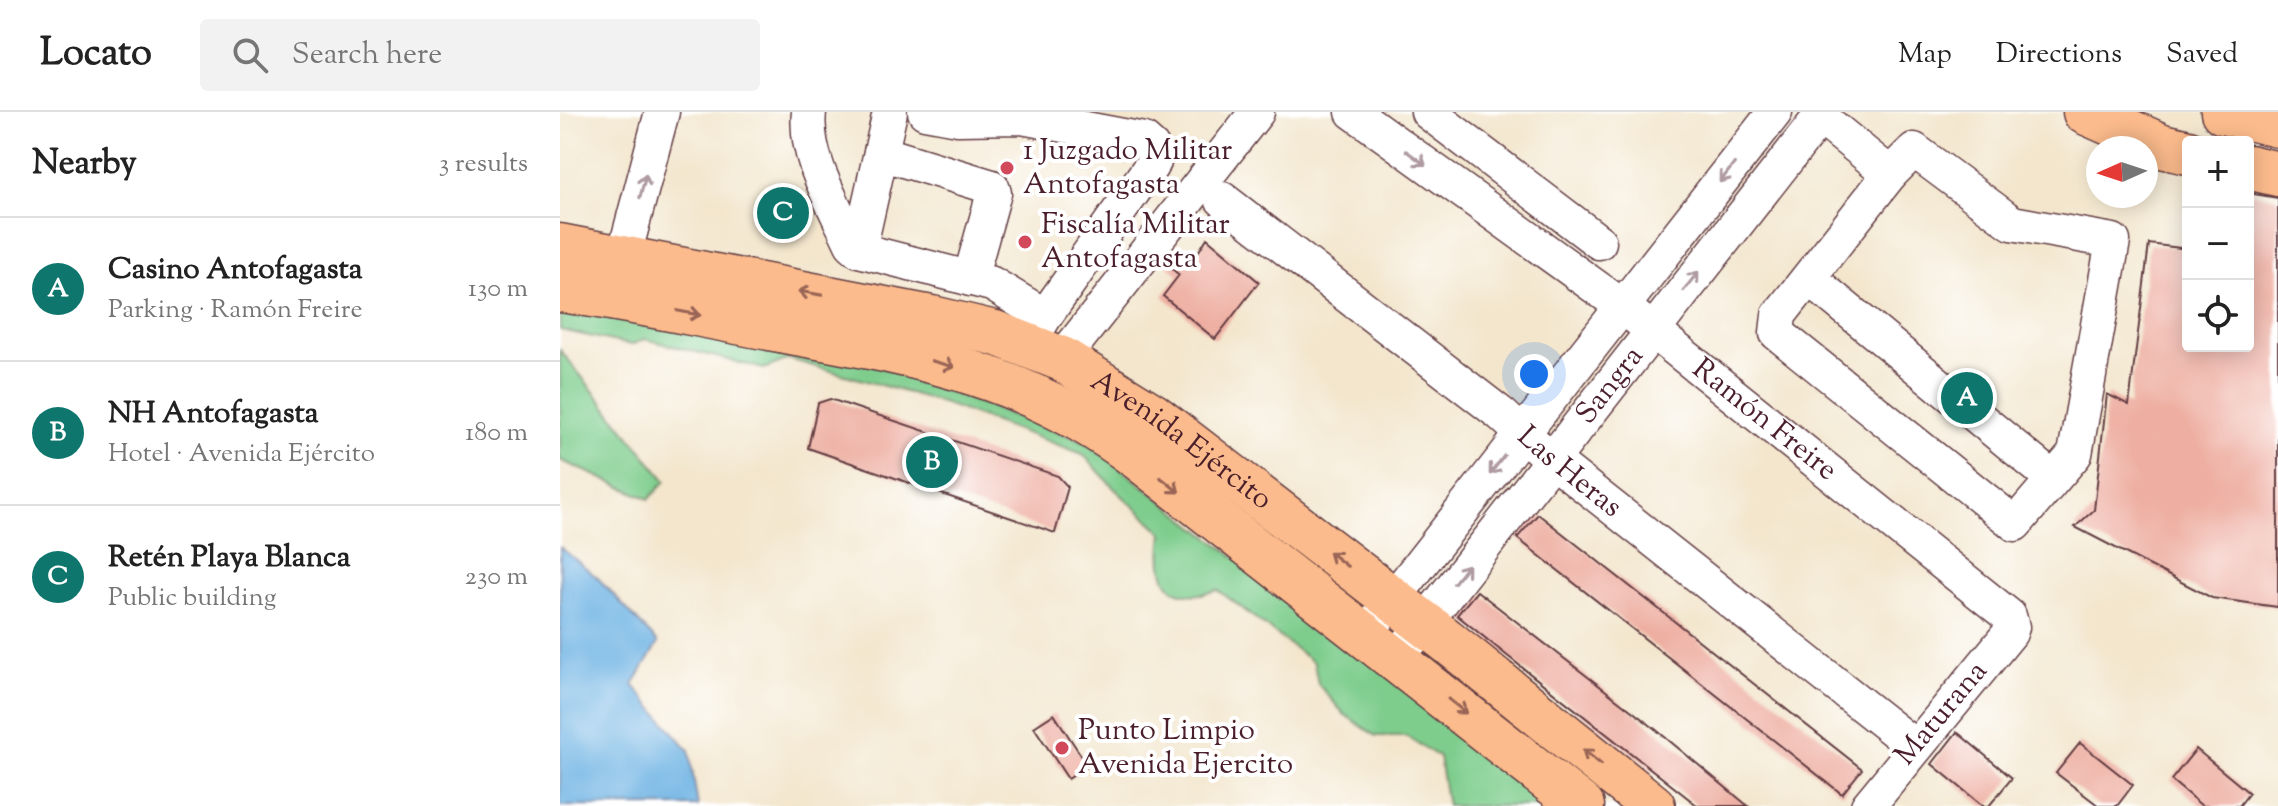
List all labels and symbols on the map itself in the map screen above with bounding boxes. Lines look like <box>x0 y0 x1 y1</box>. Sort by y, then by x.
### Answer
place label: 1 Juzgado Militar Antofagasta <box>1023 130 1232 207</box>
north arrow <box>2086 136 2158 208</box>
one-way arrow <box>1405 149 1427 166</box>
marker: 1 Juzgado Militar Antofagasta <box>998 159 1016 177</box>
one-way arrow <box>1718 162 1736 183</box>
one-way arrow <box>637 173 652 199</box>
pin: C <box>757 183 809 243</box>
place label: Fiscalía Militar Antofagasta <box>1041 204 1230 281</box>
marker: Fiscalía Militar Antofagasta <box>1016 233 1034 251</box>
one-way arrow <box>1683 271 1700 292</box>
one-way arrow <box>797 285 823 300</box>
one-way arrow <box>675 306 701 321</box>
street label: Sangra <box>1566 337 1655 434</box>
street label: Ramón Freire <box>1682 348 1846 492</box>
your location <box>1514 354 1554 394</box>
one-way arrow <box>930 357 956 372</box>
street label: Avenida Ejército <box>1082 360 1281 521</box>
pin: A <box>1941 368 1993 428</box>
street label: Las Heras <box>1507 416 1631 528</box>
pin: B <box>906 432 958 492</box>
one-way arrow <box>1488 454 1505 475</box>
one-way arrow <box>1159 476 1180 494</box>
one-way arrow <box>1328 550 1349 567</box>
one-way arrow <box>1452 564 1470 585</box>
street label: Maturana <box>1885 652 1999 776</box>
one-way arrow <box>1447 697 1468 715</box>
place label: Punto Limpio Avenida Ejercito <box>1078 710 1293 787</box>
marker: Punto Limpio Avenida Ejercito <box>1053 739 1071 757</box>
one-way arrow <box>1582 748 1603 766</box>

